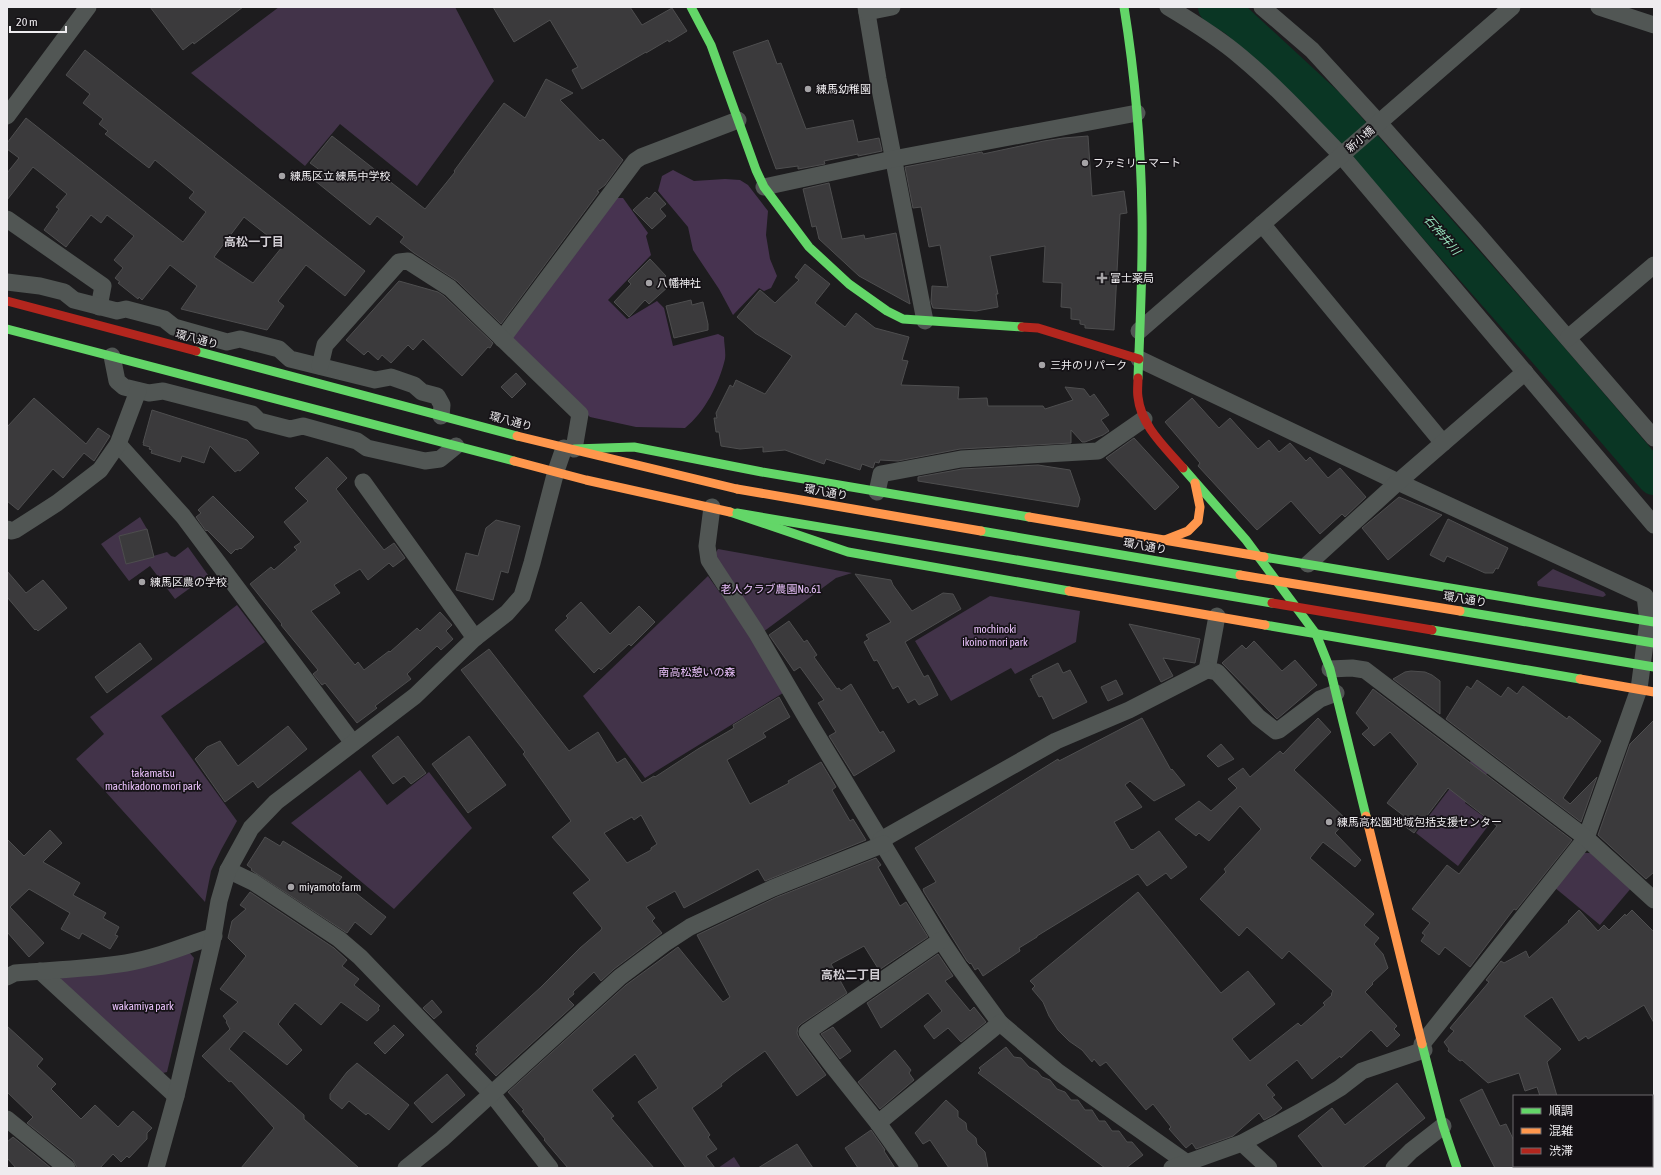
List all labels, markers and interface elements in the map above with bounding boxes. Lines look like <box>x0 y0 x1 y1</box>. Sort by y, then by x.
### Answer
scale bar <box>10 8 66 34</box>
text: 20 m <box>16 15 38 29</box>
place label: 練馬幼稚園 <box>816 83 871 95</box>
marker: 練馬幼稚園 <box>803 84 813 94</box>
street label: 新小橋 <box>1344 124 1376 154</box>
place label: ファミリーマート <box>1093 157 1181 169</box>
marker: ファミリーマート <box>1080 158 1090 168</box>
place label: 練馬区立 練馬中学校 <box>290 170 391 182</box>
marker: 練馬区立 練馬中学校 <box>277 171 287 181</box>
water label: 石神井川 <box>1421 212 1464 259</box>
district label: 高松一丁目 <box>224 235 284 249</box>
place label: 富士薬局 <box>1110 272 1154 284</box>
marker: 富士薬局 <box>1097 273 1107 283</box>
place label: 八幡神社 <box>657 277 701 289</box>
marker: 八幡神社 <box>644 278 654 288</box>
street label: 環八通り <box>174 328 220 350</box>
place label: 三井のリパーク <box>1050 359 1127 371</box>
marker: 三井のリパーク <box>1037 360 1047 370</box>
street label: 環八通り <box>488 410 534 432</box>
street label: 環八通り <box>803 482 849 502</box>
street label: 環八通り <box>1122 536 1168 556</box>
place label: 練馬区農の学校 <box>150 576 227 588</box>
marker: 練馬区農の学校 <box>137 577 147 587</box>
park label: 老人クラブ農園No.61 <box>721 583 821 595</box>
street label: 環八通り <box>1442 590 1488 608</box>
park label: mochinoki ikoino mori park <box>962 623 1028 648</box>
park label: 南高松憩いの森 <box>659 666 736 678</box>
park label: takamatsu machikadono mori park <box>105 767 201 792</box>
place label: 練馬高松園地域包括支援センター <box>1337 816 1502 828</box>
marker: 練馬高松園地域包括支援センター <box>1324 817 1334 827</box>
place label: miyamoto farm <box>299 881 361 893</box>
marker: miyamoto farm <box>286 882 296 892</box>
district label: 高松二丁目 <box>821 968 881 982</box>
park label: wakamiya park <box>112 1000 174 1012</box>
legend <box>1513 1095 1653 1167</box>
text: 順調 <box>1549 1104 1573 1118</box>
text: 混雑 <box>1549 1124 1573 1138</box>
text: 渋滞 <box>1549 1144 1573 1158</box>

